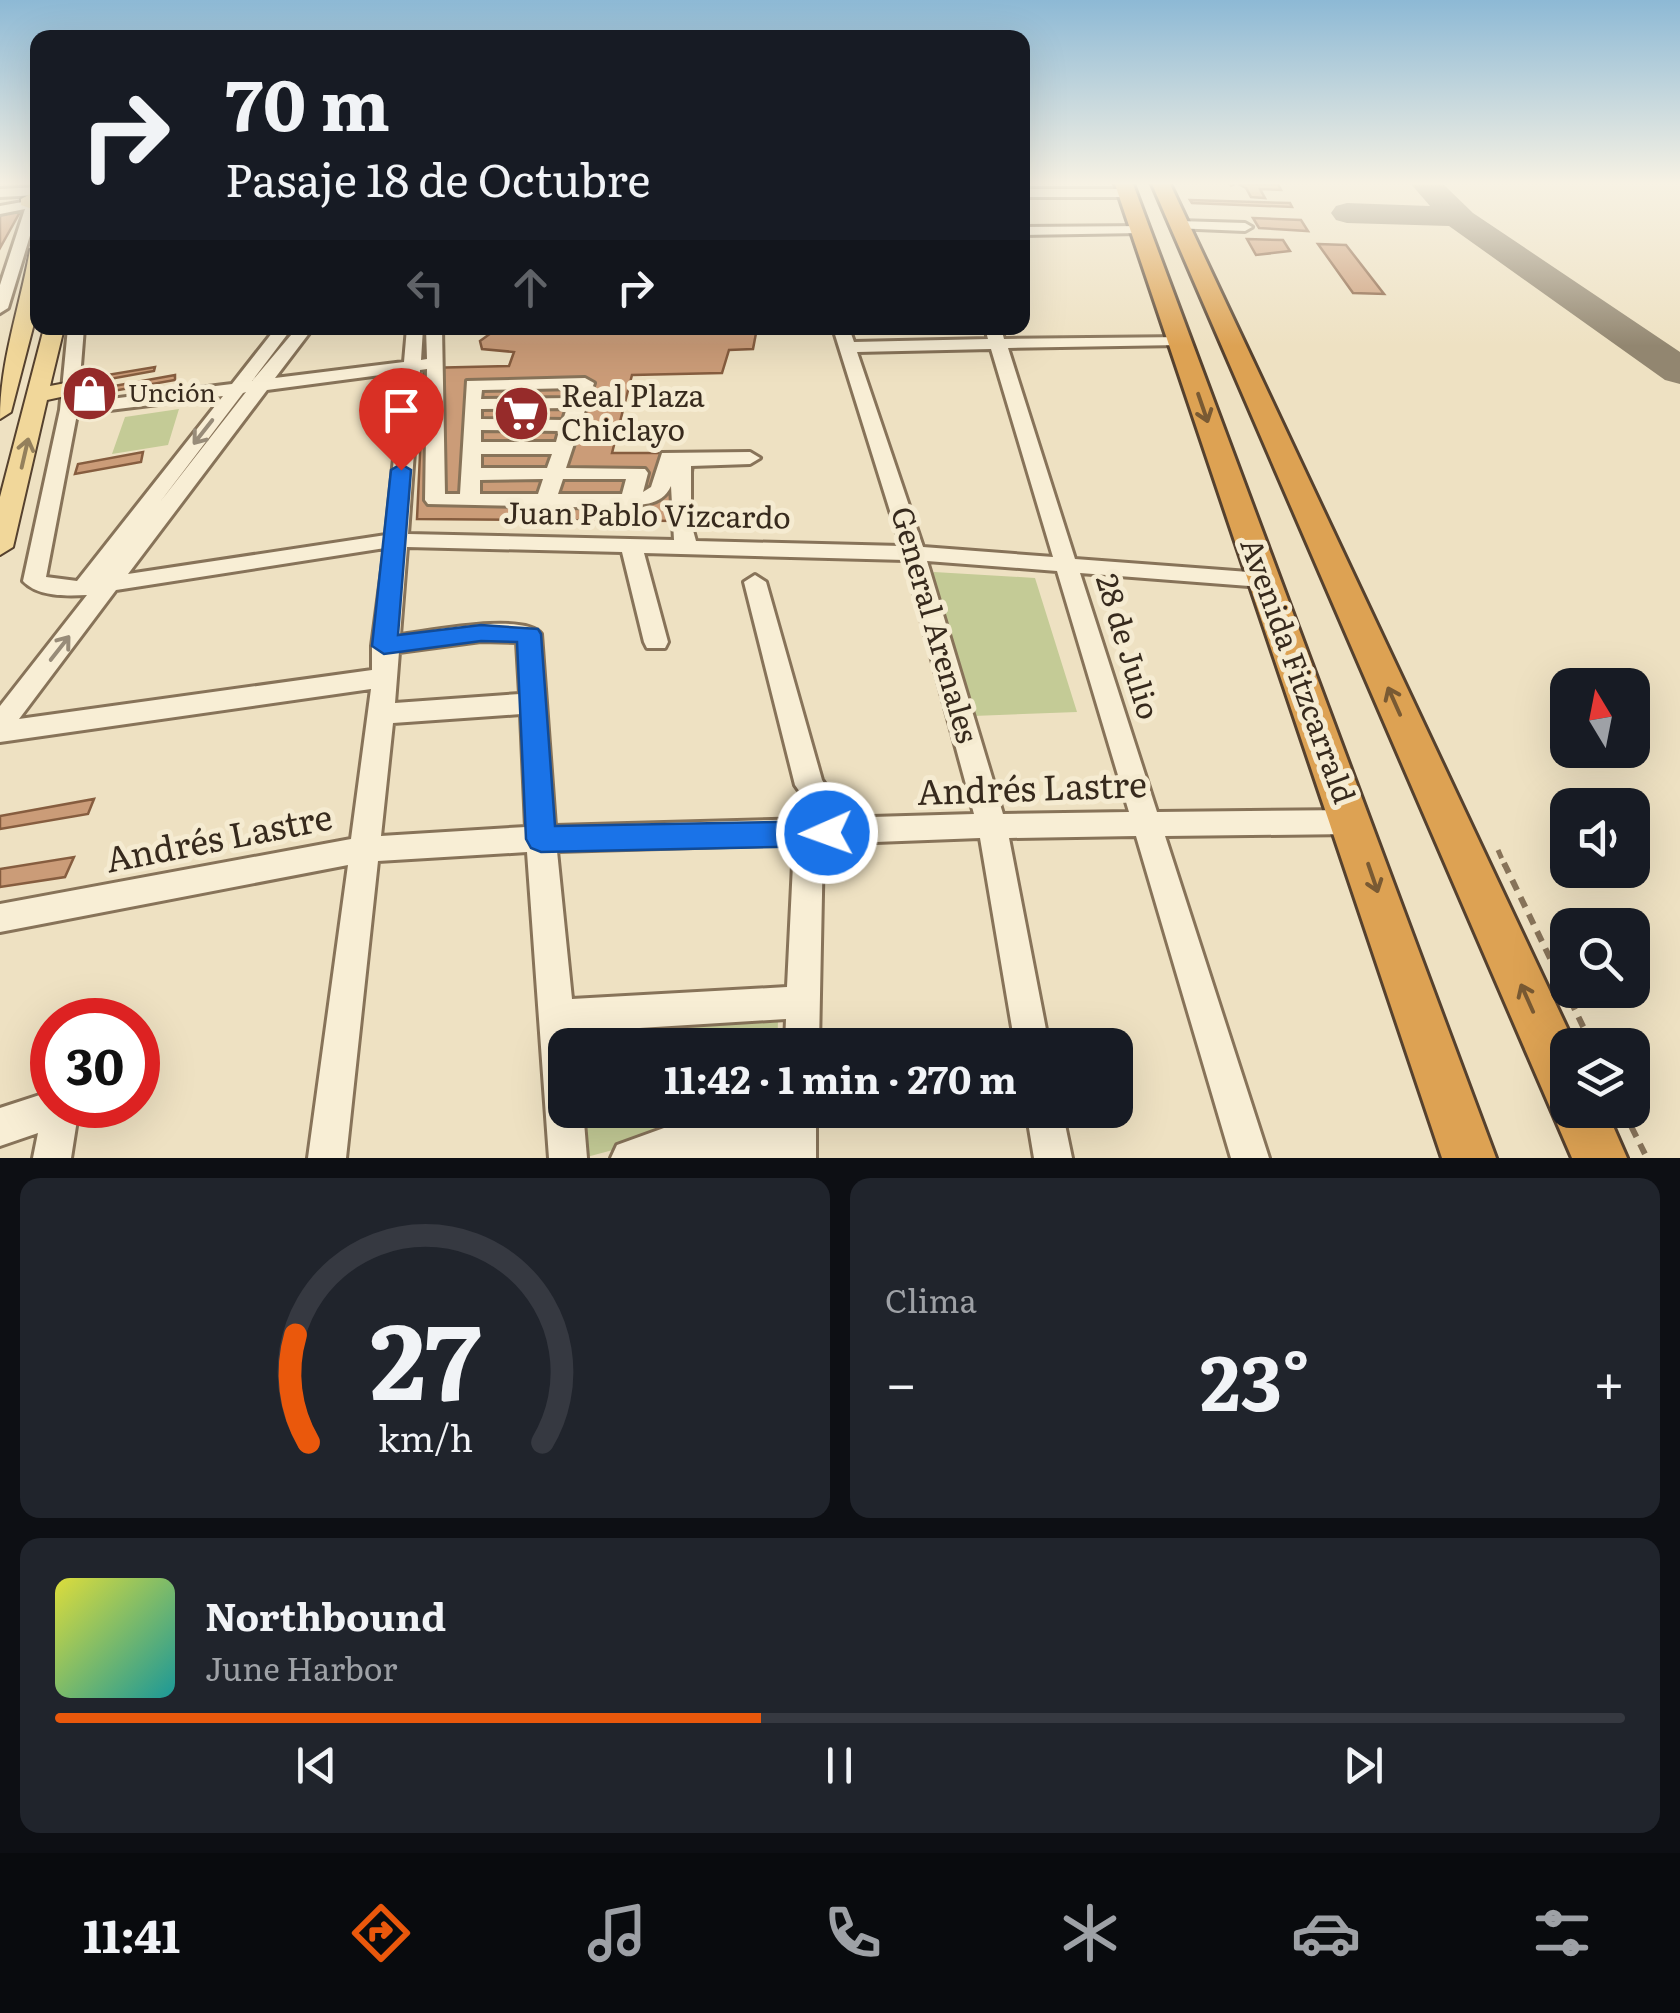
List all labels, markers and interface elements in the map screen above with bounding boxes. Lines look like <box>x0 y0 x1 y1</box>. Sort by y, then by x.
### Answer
text: 70 m <box>225 49 390 153</box>
icon: right <box>60 70 190 200</box>
text: Pasaje 18 de Octubre <box>225 144 651 211</box>
icon: left <box>398 260 453 315</box>
icon: ahead <box>503 260 558 315</box>
icon: right <box>608 260 663 315</box>
shop icon: Unción <box>59 363 119 423</box>
pin <box>359 368 444 471</box>
place label: Real Plaza Chiclayo <box>561 372 705 450</box>
place label: Unción <box>128 373 216 410</box>
icon: arrive <box>374 383 429 438</box>
supermarket icon: Real Plaza Chiclayo <box>492 384 552 444</box>
one-way arrow <box>1195 392 1213 423</box>
one-way arrow <box>193 418 214 445</box>
one-way arrow <box>17 438 36 469</box>
street label: Juan Pablo Vizcardo <box>503 488 791 538</box>
street label: General Arenales <box>882 501 992 748</box>
street label: Avenida Fitzcarrald <box>1231 531 1368 809</box>
street label: 28 de Julio <box>1087 568 1173 724</box>
one-way arrow <box>49 635 70 662</box>
north arrow <box>1550 668 1650 768</box>
map controls <box>1550 668 1650 1128</box>
one-way arrow <box>1384 687 1402 717</box>
street label: Andrés Lastre <box>916 756 1148 816</box>
position arrow <box>775 781 879 885</box>
button: sound <box>1550 788 1650 888</box>
street label: Andrés Lastre <box>101 789 336 884</box>
one-way arrow <box>1365 862 1383 894</box>
button: search <box>1550 908 1650 1008</box>
one-way arrow <box>1517 984 1536 1014</box>
speed limit sign: 30 <box>30 998 160 1128</box>
button: layers <box>1550 1028 1650 1128</box>
text: 11:42 · 1 min · 270 m <box>664 1049 1017 1106</box>
text: Clima <box>885 1275 977 1323</box>
text: 27 <box>369 1278 481 1432</box>
text: 23° <box>1200 1323 1310 1434</box>
text: − <box>885 1339 917 1421</box>
text: + <box>1593 1339 1625 1421</box>
text: km/h <box>377 1410 473 1463</box>
text: Northbound <box>205 1586 446 1643</box>
text: June Harbor <box>205 1643 397 1691</box>
icon: previous <box>289 1738 344 1793</box>
icon: pause <box>812 1738 867 1793</box>
icon: next <box>1336 1738 1391 1793</box>
icon: directions <box>346 1898 416 1968</box>
icon: music <box>582 1898 652 1968</box>
icon: phone <box>818 1898 888 1968</box>
icon: climate <box>1055 1898 1125 1968</box>
icon: car <box>1291 1898 1361 1968</box>
icon: filters <box>1527 1898 1597 1968</box>
text: 11:41 <box>83 1900 180 1967</box>

